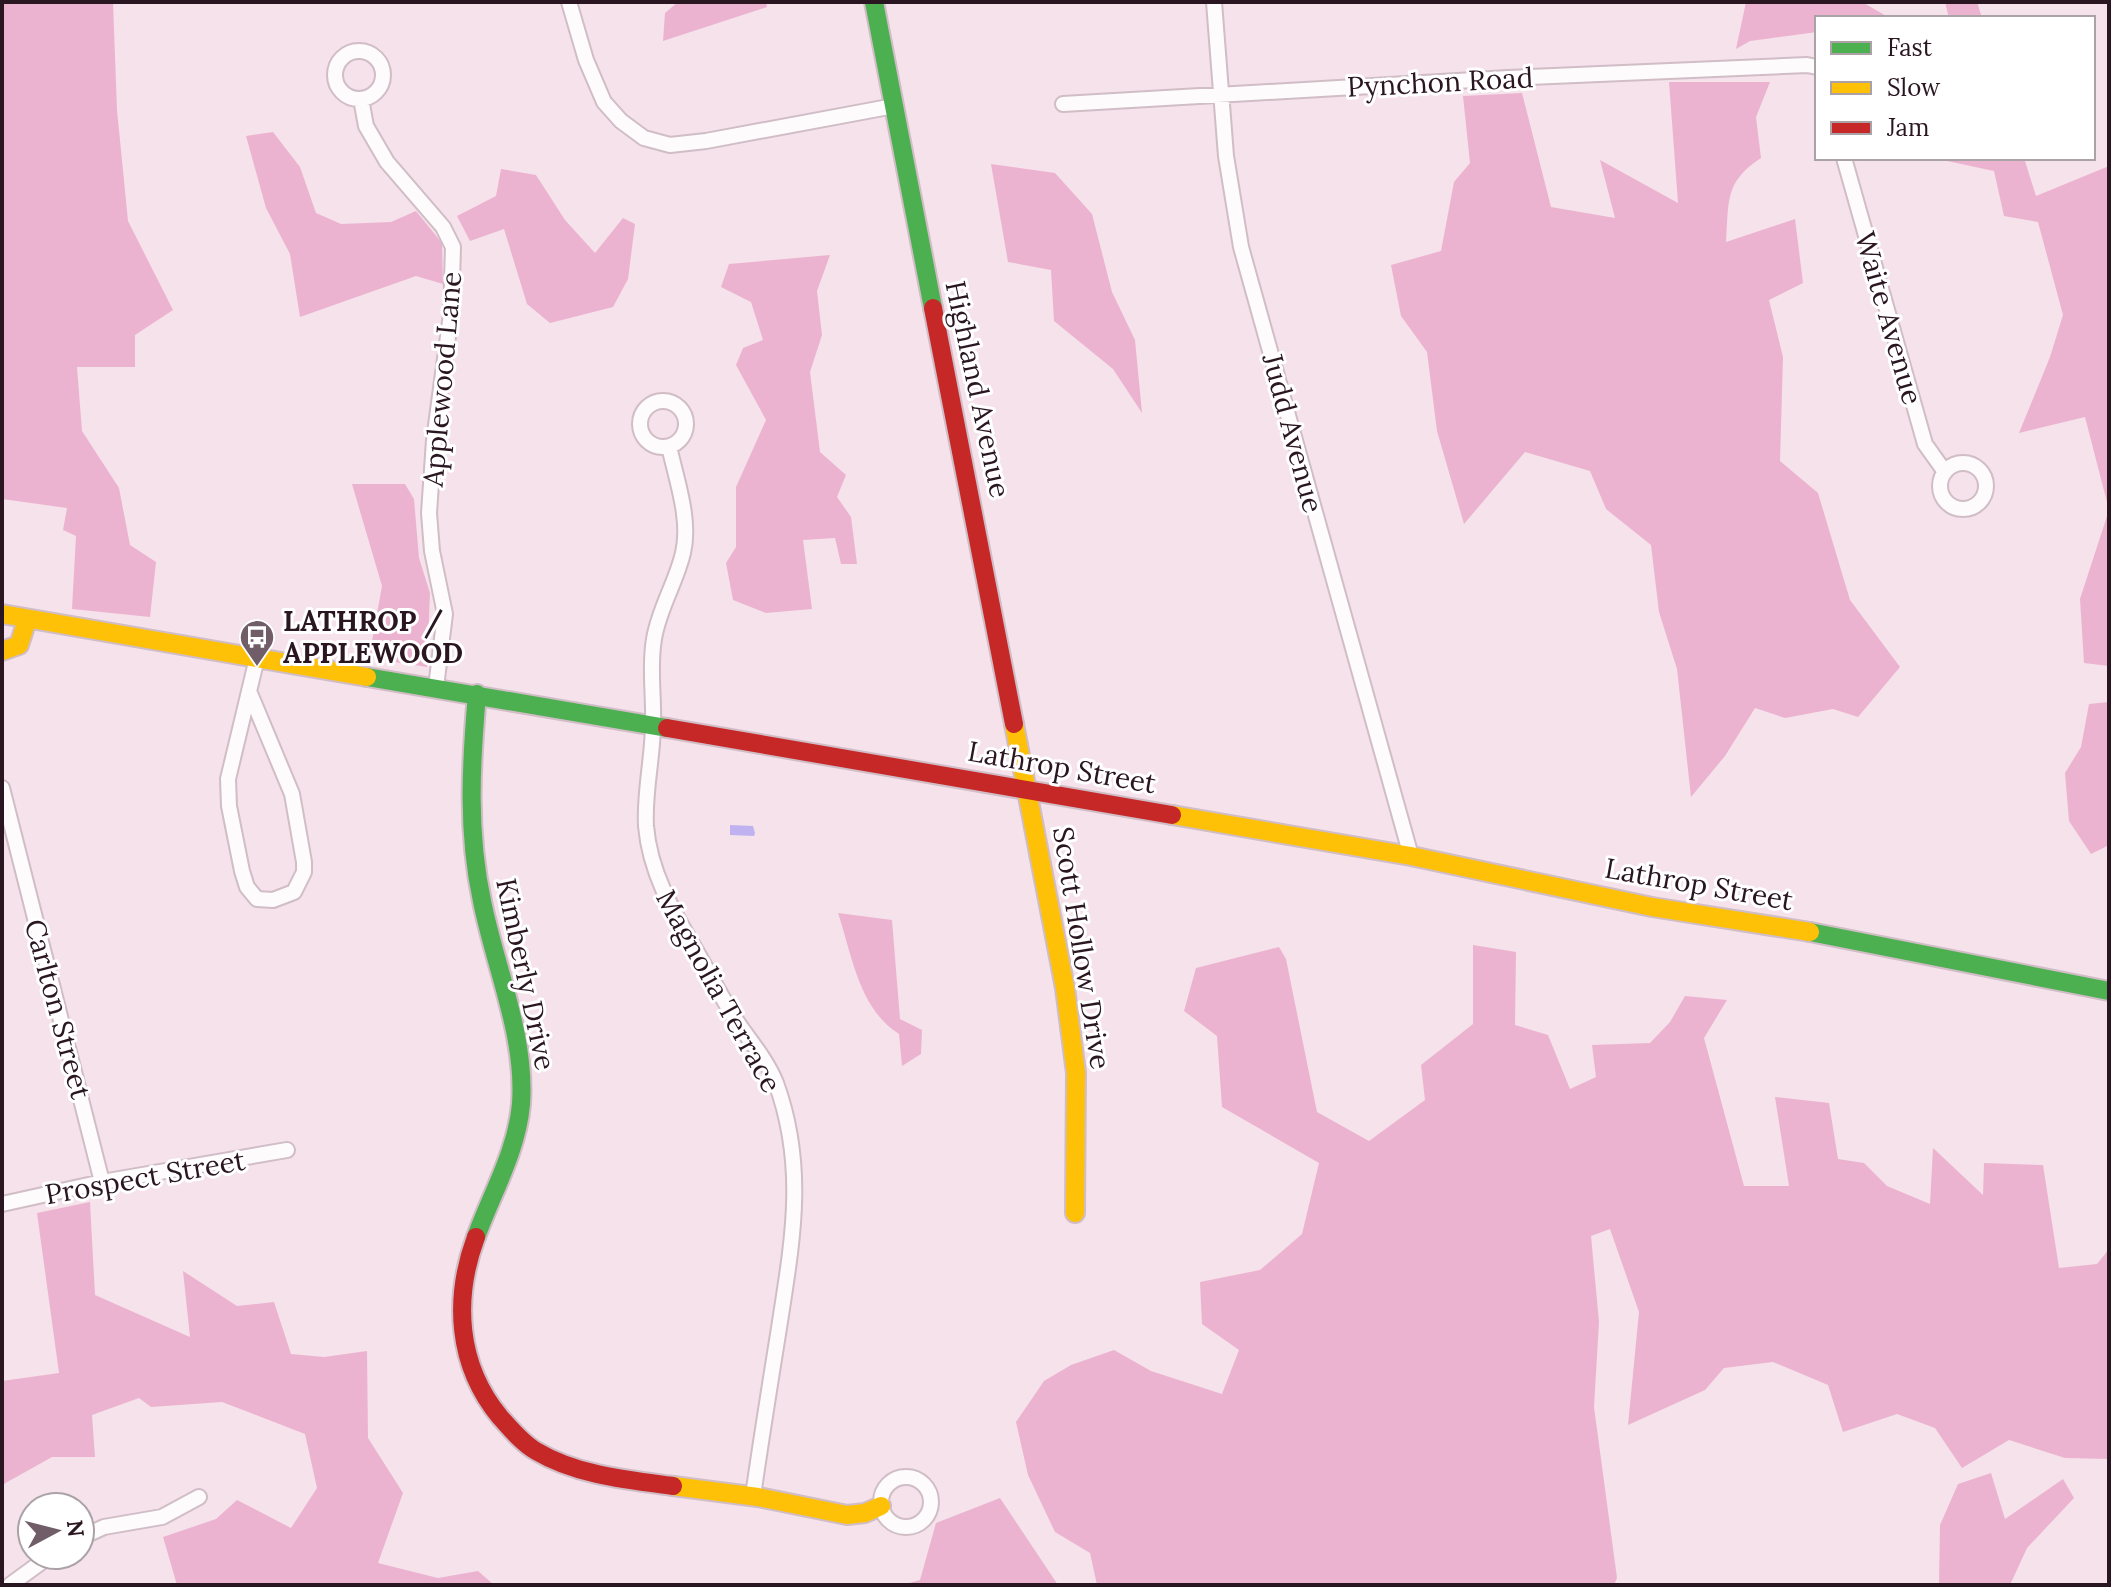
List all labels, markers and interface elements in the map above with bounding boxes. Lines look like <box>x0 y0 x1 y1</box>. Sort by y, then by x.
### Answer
legend <box>1815 16 2095 160</box>
text: Fast <box>1887 32 1933 63</box>
street label: Pynchon Road <box>1346 59 1534 105</box>
text: Slow <box>1887 72 1941 103</box>
text: Jam <box>1886 112 1929 143</box>
street label: Waite Avenue <box>1847 228 1931 408</box>
street label: Applewood Lane <box>415 270 469 489</box>
street label: Highland Avenue <box>937 277 1019 501</box>
street label: Judd Avenue <box>1254 349 1331 516</box>
place label: LATHROP / APPLEWOOD <box>283 603 463 671</box>
bus stop icon: LATHROP / APPLEWOOD <box>238 618 276 668</box>
street label: Lathrop Street <box>965 733 1159 801</box>
street label: Scott Hollow Drive <box>1045 824 1119 1072</box>
street label: Lathrop Street <box>1602 850 1796 918</box>
street label: Kimberly Drive <box>488 875 564 1073</box>
street label: Magnolia Terrace <box>648 883 790 1099</box>
street label: Carlton Street <box>17 915 99 1103</box>
street label: Prospect Street <box>42 1142 248 1212</box>
north arrow <box>16 1491 96 1571</box>
text: N <box>61 1518 91 1539</box>

